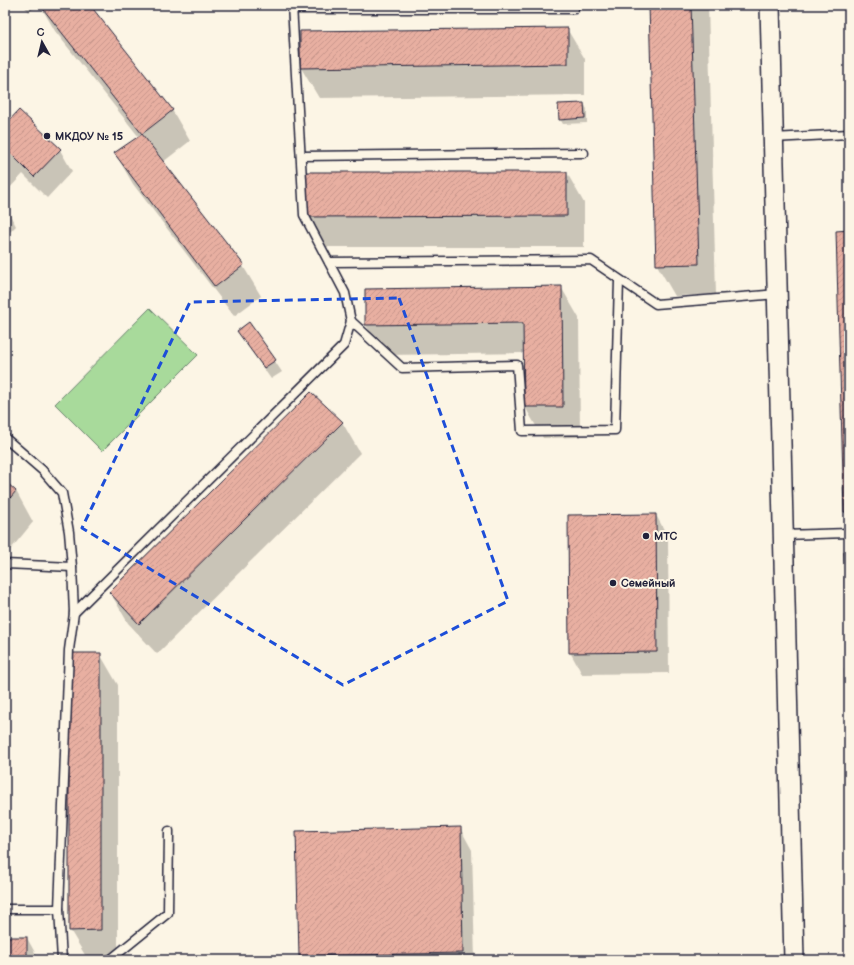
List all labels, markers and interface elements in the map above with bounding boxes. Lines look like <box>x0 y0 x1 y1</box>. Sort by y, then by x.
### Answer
north arrow <box>22 22 62 62</box>
text: С <box>36 26 46 40</box>
place label: МКДОУ № 15 <box>55 130 124 143</box>
marker: МКДОУ № 15 <box>42 131 52 141</box>
place label: МТС <box>654 530 677 543</box>
marker: МТС <box>641 531 651 541</box>
place label: Семейный <box>621 577 675 590</box>
marker: Семейный <box>608 578 618 588</box>

